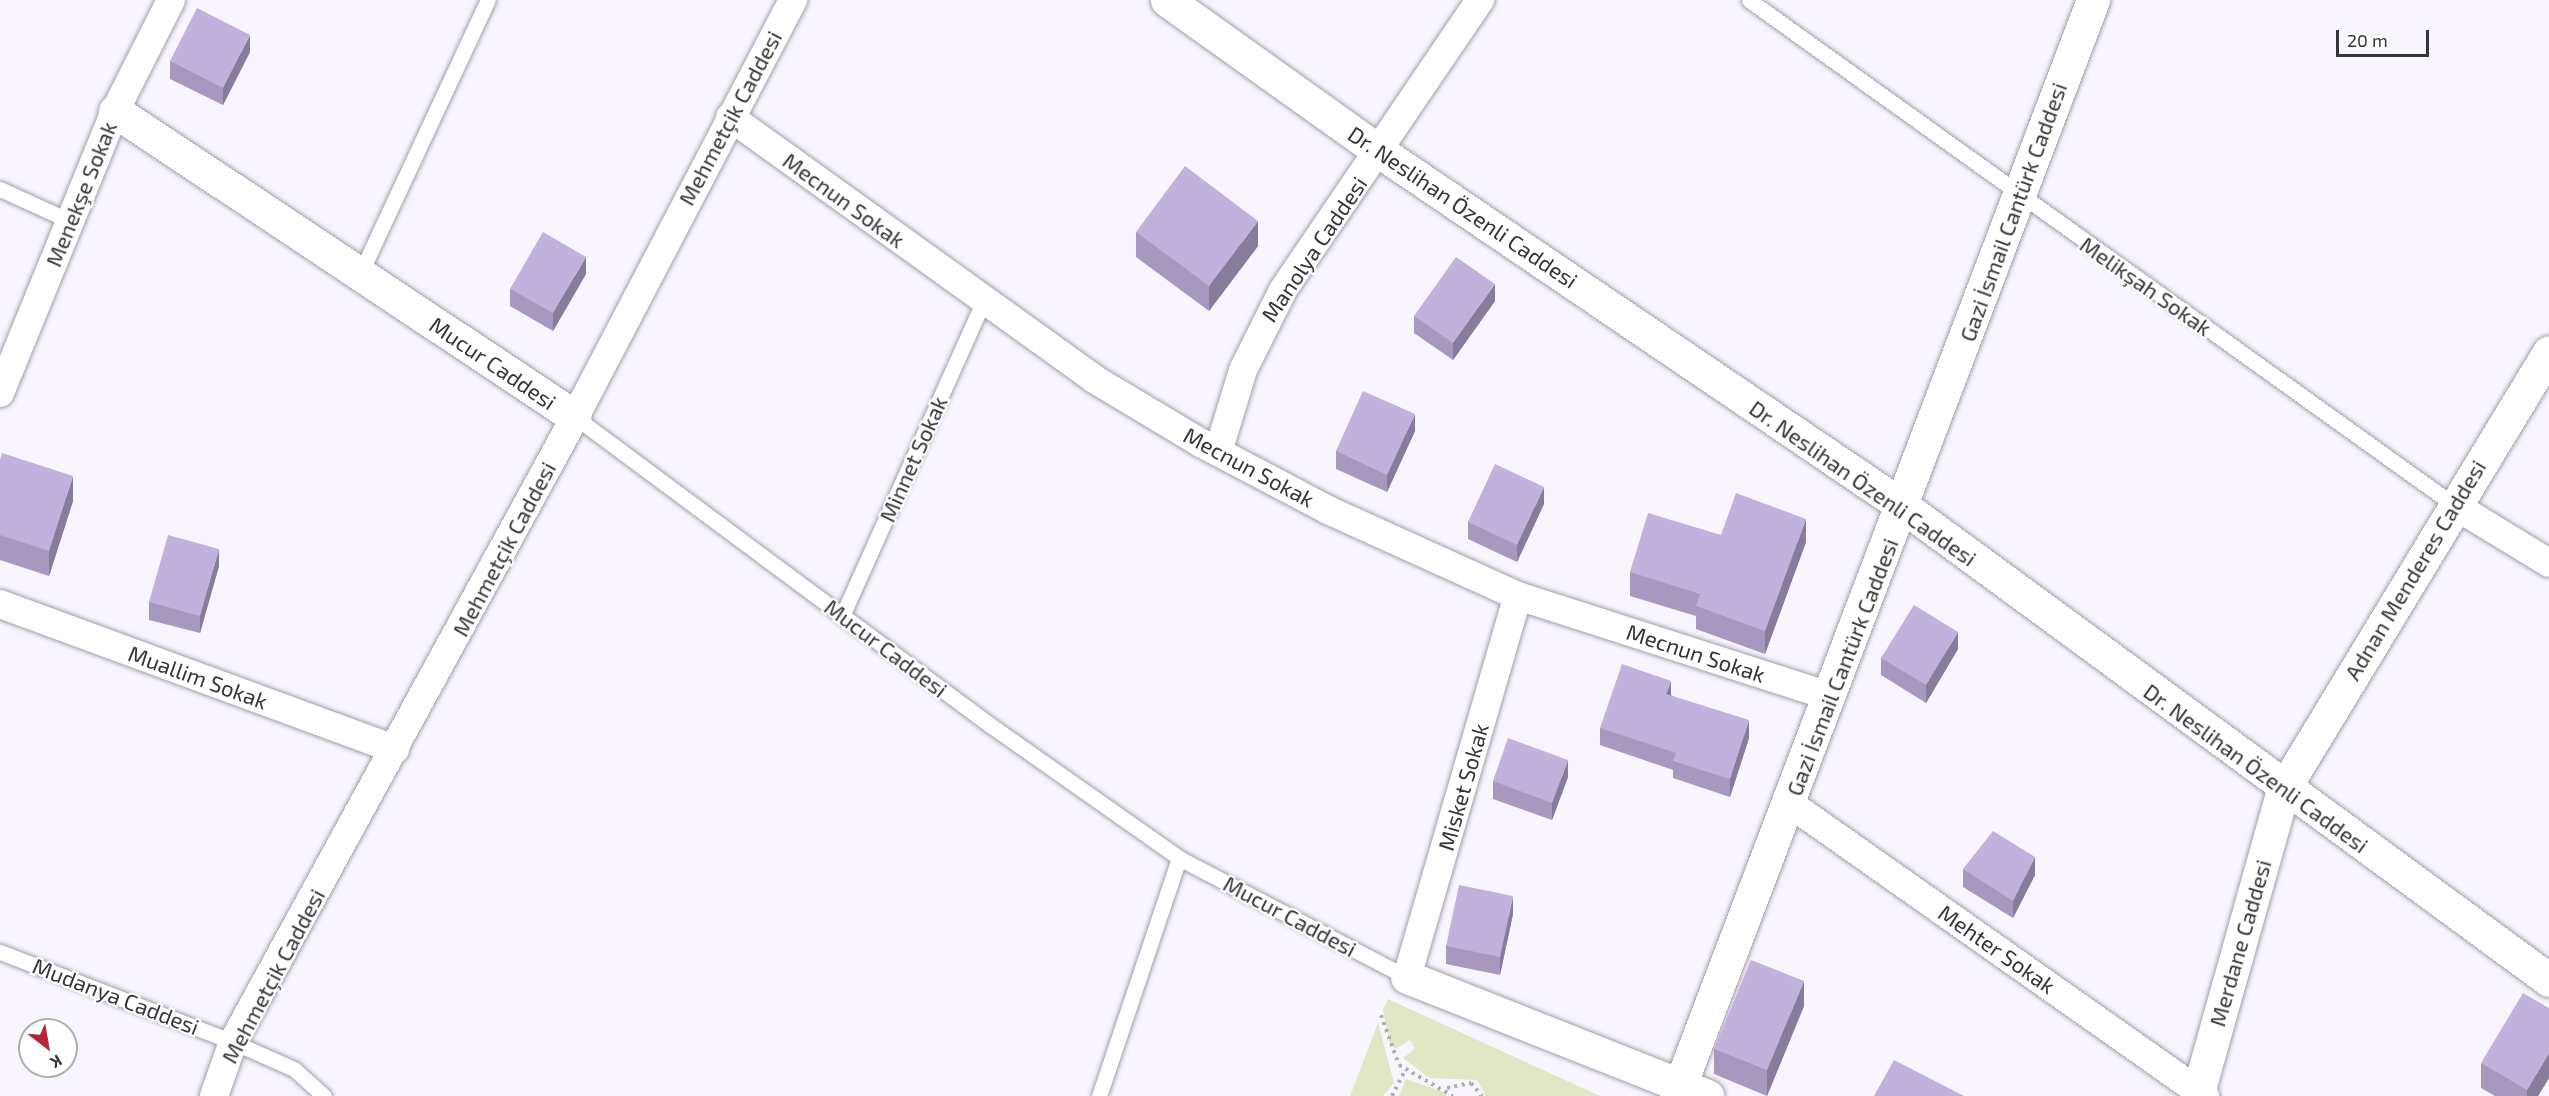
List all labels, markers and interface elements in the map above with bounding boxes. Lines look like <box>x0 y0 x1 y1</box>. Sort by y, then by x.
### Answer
scale bar <box>2339 18 2432 56</box>
street label: Mehmetçik Caddesi <box>673 26 787 210</box>
text: 20 m <box>2347 29 2388 51</box>
street label: Gazi İsmail Cantürk Caddesi <box>1954 79 2072 345</box>
street label: Menekşe Sokak <box>40 118 122 270</box>
street label: Dr. Neslihan Özenli Caddesi <box>1343 120 1583 294</box>
street label: Mecnun Sokak <box>778 147 910 253</box>
street label: Manolya Caddesi <box>1256 171 1372 327</box>
street label: Melikşah Sokak <box>2075 231 2217 341</box>
street label: Mucur Caddesi <box>425 311 561 415</box>
street label: Minnet Sokak <box>874 392 952 526</box>
street label: Dr. Neslihan Özenli Caddesi <box>1744 395 1982 571</box>
street label: Mecnun Sokak <box>1179 421 1319 513</box>
street label: Adnan Menderes Caddesi <box>2339 455 2491 685</box>
street label: Mehmetçik Caddesi <box>447 457 561 641</box>
street label: Gazi İsmail Cantürk Caddesi <box>1781 534 1903 800</box>
street label: Mucur Caddesi <box>819 593 953 703</box>
street label: Mecnun Sokak <box>1623 618 1769 688</box>
street label: Muallim Sokak <box>125 640 271 714</box>
street label: Dr. Neslihan Özenli Caddesi <box>2139 678 2373 858</box>
street label: Misket Sokak <box>1432 720 1494 854</box>
street label: Merdane Caddesi <box>2204 857 2276 1029</box>
street label: Mucur Caddesi <box>1219 870 1361 962</box>
street label: Mehmetçik Caddesi <box>216 884 330 1068</box>
street label: Mehter Sokak <box>1933 899 2061 999</box>
street label: Mudanya Caddesi <box>29 952 203 1040</box>
north arrow <box>18 1018 78 1078</box>
text: K <box>47 1051 66 1073</box>

